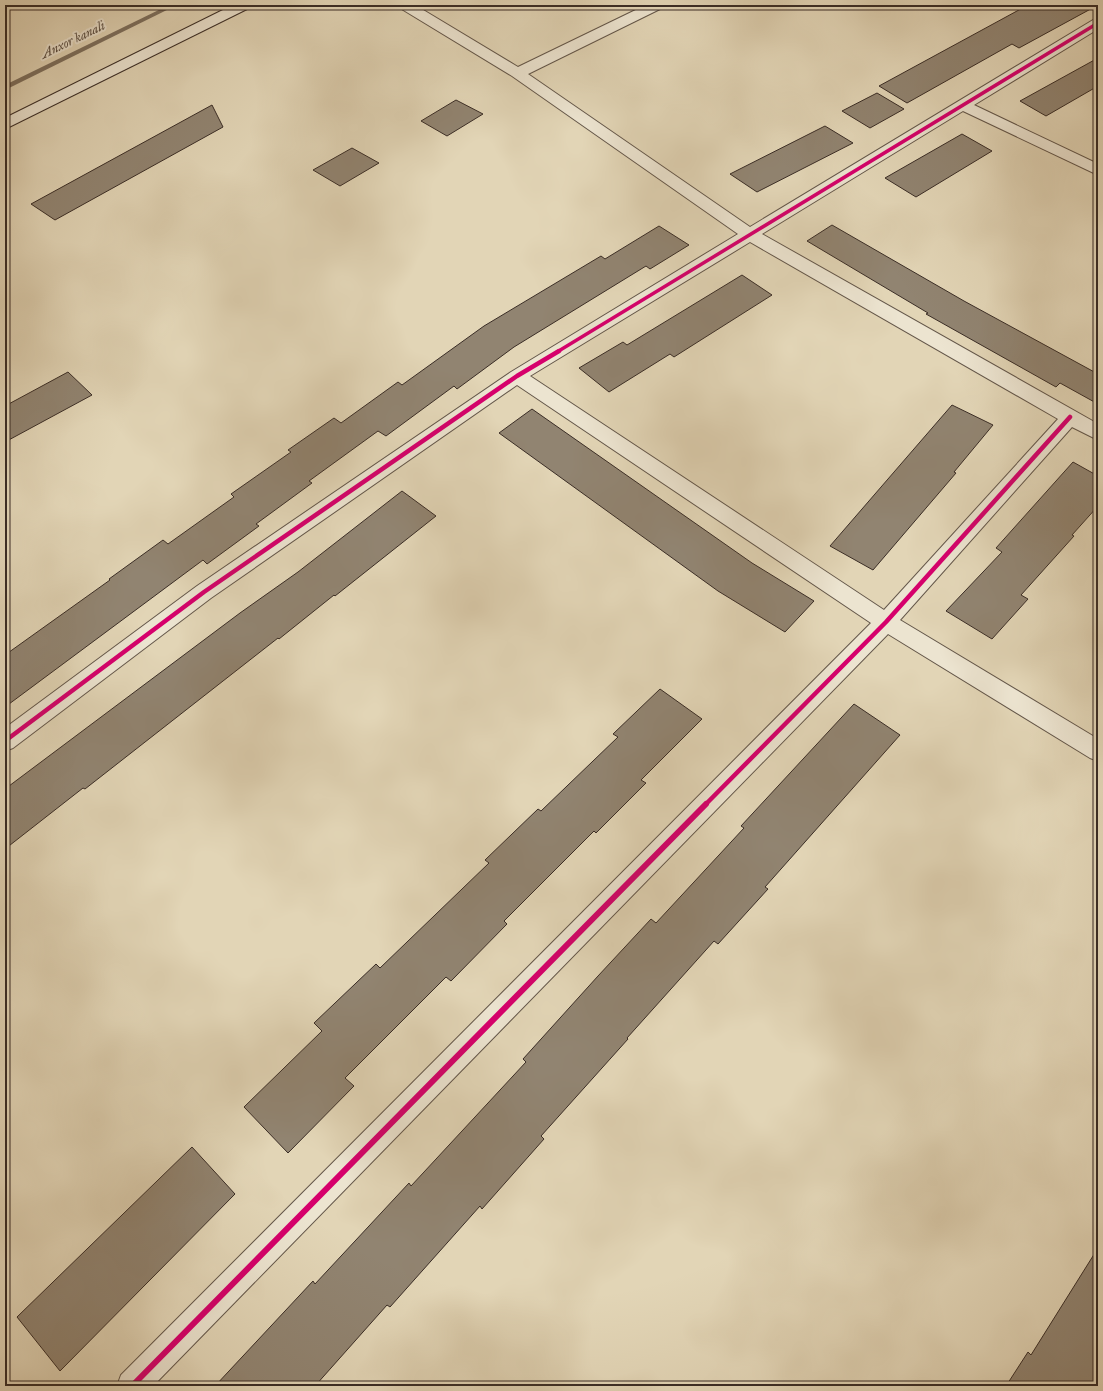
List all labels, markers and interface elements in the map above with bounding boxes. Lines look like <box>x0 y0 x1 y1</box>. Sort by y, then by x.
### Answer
water label: Anxor kanali <box>36 17 108 63</box>

